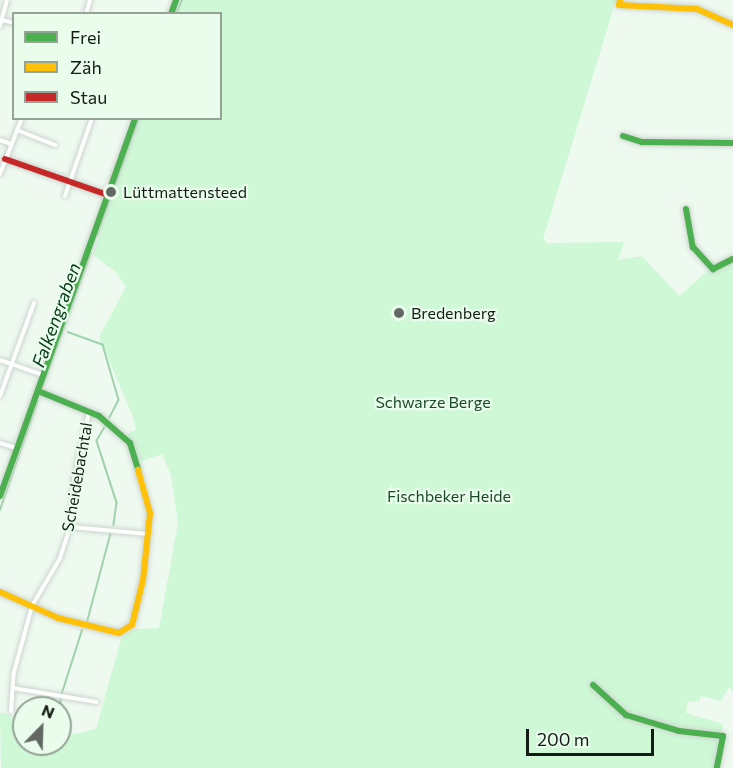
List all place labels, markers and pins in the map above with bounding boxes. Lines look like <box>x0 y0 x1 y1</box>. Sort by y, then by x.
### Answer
place label: Lüttmattensteed <box>123 182 247 202</box>
marker: Lüttmattensteed <box>104 185 118 199</box>
place label: Bredenberg <box>411 303 496 323</box>
marker: Bredenberg <box>392 306 406 320</box>

